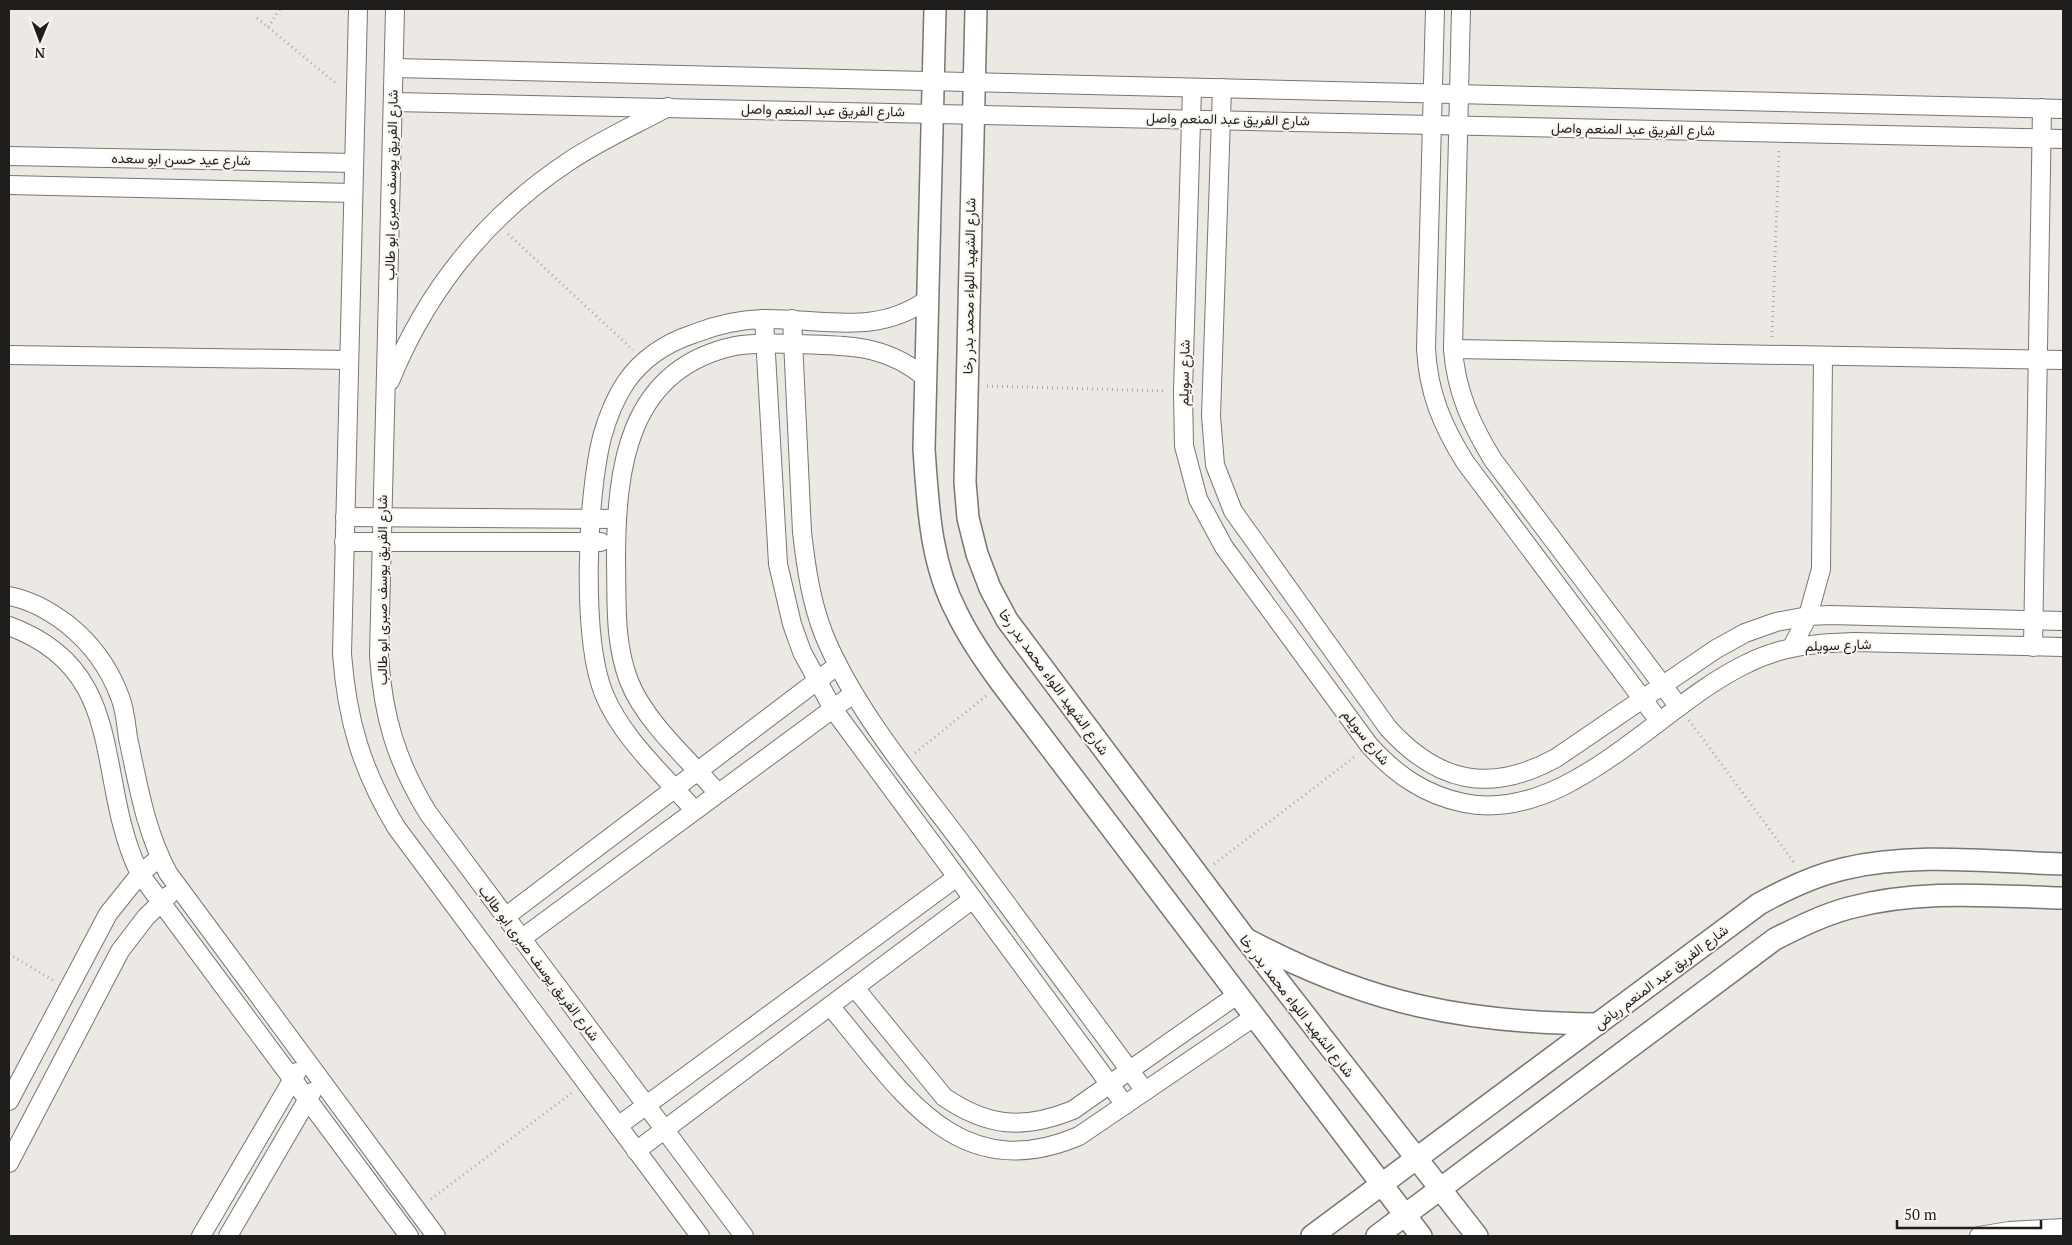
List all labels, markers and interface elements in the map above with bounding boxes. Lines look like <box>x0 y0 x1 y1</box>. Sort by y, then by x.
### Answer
north arrow <box>15 15 65 65</box>
text: N <box>34 44 45 63</box>
street label: شارع الفريق يوسف صبرى ابو طالب <box>379 90 404 281</box>
street label: شارع الفريق عبد المنعم واصل <box>741 99 905 122</box>
street label: شارع الفريق عبد المنعم واصل <box>1146 108 1310 131</box>
street label: شارع الفريق عبد المنعم واصل <box>1551 118 1715 141</box>
street label: شارع عيد حسن ابو سعده <box>111 148 251 171</box>
street label: شارع الشهيد اللواء محمد بدر رخا <box>957 198 982 374</box>
street label: شارع سويلم <box>1173 340 1196 406</box>
street label: شارع الفريق يوسف صبرى ابو طالب <box>372 495 393 685</box>
street label: شارع الشهيد اللواء محمد بدر رخا <box>993 605 1114 760</box>
street label: شارع سويلم <box>1804 634 1872 657</box>
street label: شارع سويلم <box>1337 705 1395 770</box>
street label: شارع الفريق يوسف صبرى ابو طالب <box>473 881 604 1046</box>
street label: شارع الفريق عبد المنعم رياض <box>1590 920 1733 1035</box>
street label: شارع الشهيد اللواء محمد بدر رخا <box>1234 930 1359 1082</box>
scale bar <box>1897 1198 2041 1230</box>
text: 50 m <box>1904 1204 1937 1224</box>

